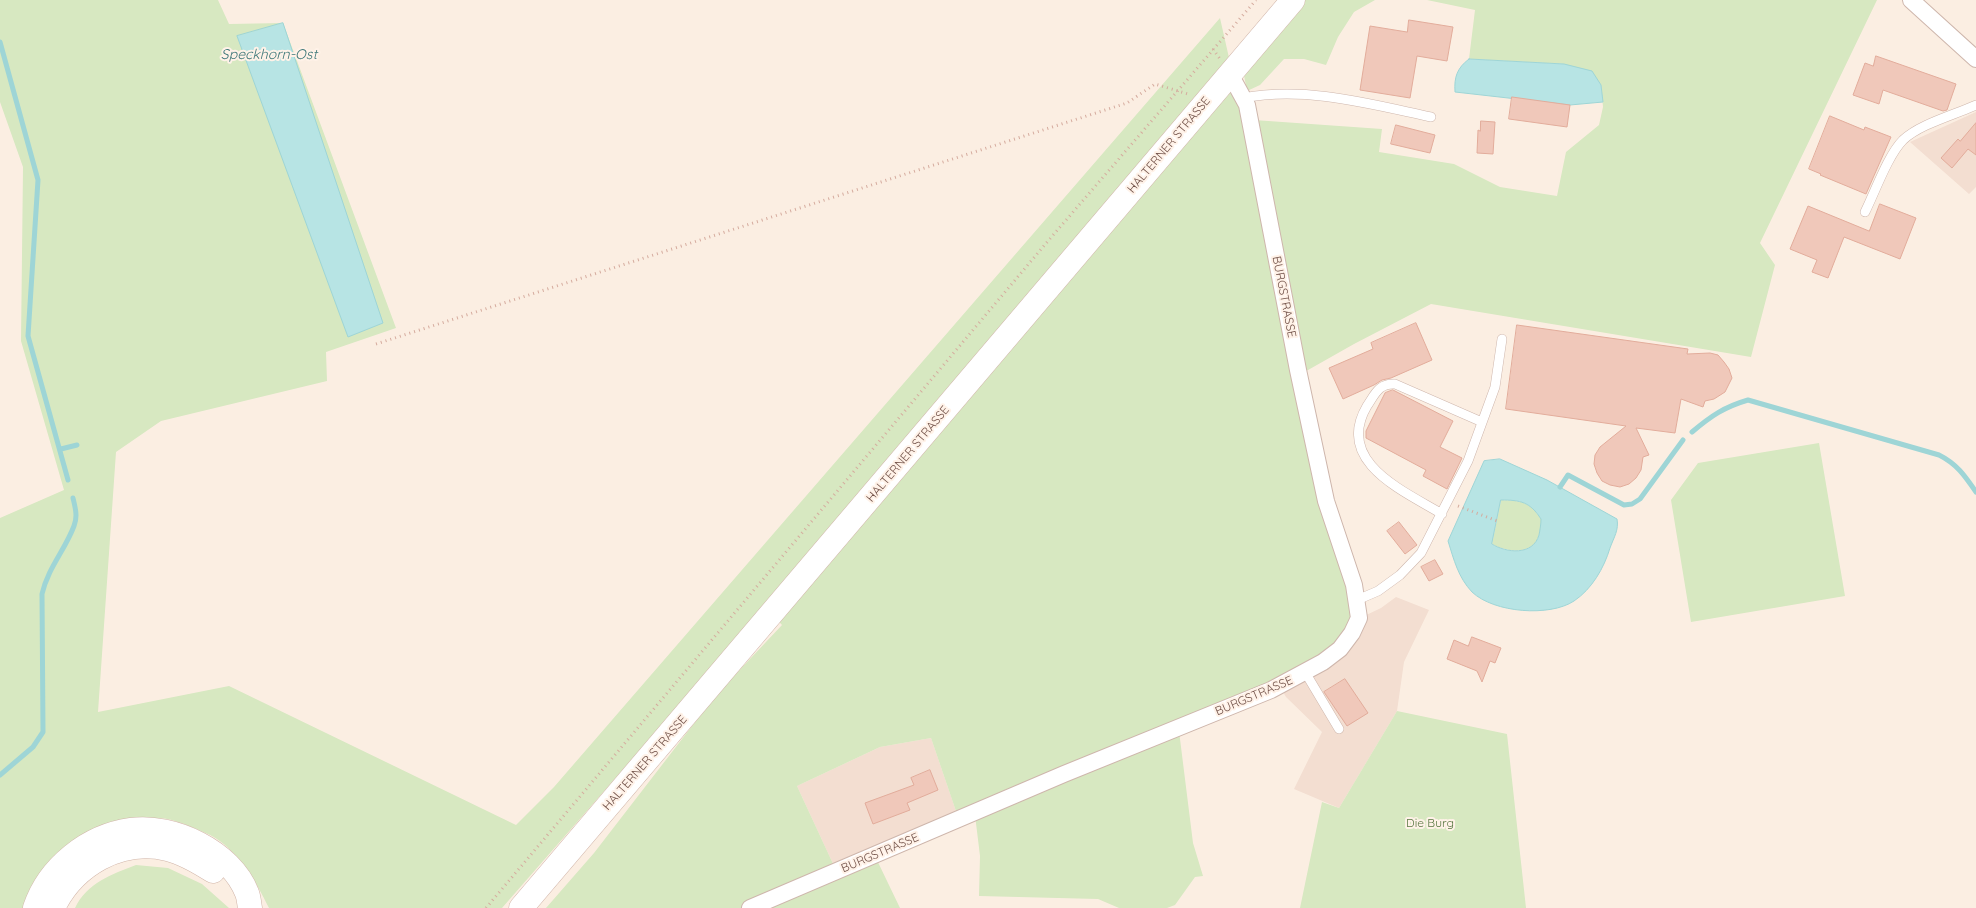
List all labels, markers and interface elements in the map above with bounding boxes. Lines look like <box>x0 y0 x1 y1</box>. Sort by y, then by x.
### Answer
water label: Speckhorn-Ost <box>221 47 317 63</box>
street label: HALTERNER STRASSE <box>1125 94 1213 196</box>
street label: BURGSTRASSE <box>1269 255 1299 339</box>
street label: HALTERNER STRASSE <box>864 403 952 505</box>
street label: BURGSTRASSE <box>1213 673 1295 719</box>
street label: HALTERNER STRASSE <box>600 713 690 813</box>
park label: Die Burg <box>1406 816 1454 830</box>
street label: BURGSTRASSE <box>839 830 921 876</box>

